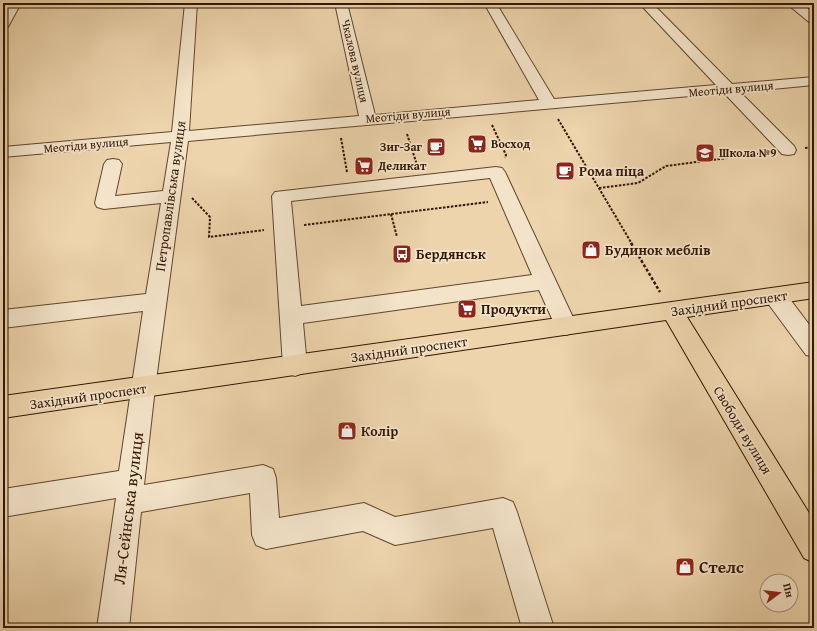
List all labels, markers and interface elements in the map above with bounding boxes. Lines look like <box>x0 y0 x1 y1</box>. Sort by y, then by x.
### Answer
street label: Чкалова вулиця <box>338 18 373 104</box>
street label: Меотіди вулиця <box>688 76 774 101</box>
street label: Меотіди вулиця <box>365 102 451 127</box>
street label: Петропавлівська вулиця <box>150 119 190 273</box>
street label: Меотіди вулиця <box>43 132 129 157</box>
supermarket icon: Восход <box>466 133 488 155</box>
place label: Восход <box>491 135 531 152</box>
cafe icon: Зиг-Заг <box>425 136 447 158</box>
place label: Зиг-Заг <box>380 138 423 155</box>
school or university icon: Школа №9 <box>694 142 716 164</box>
place label: Школа №9 <box>719 144 777 161</box>
supermarket icon: Деликат <box>353 155 375 177</box>
place label: Деликат <box>377 157 427 174</box>
cafe icon: Рома піца <box>554 160 576 182</box>
place label: Рома піца <box>579 161 645 181</box>
shop icon: Будинок меблів <box>580 239 602 261</box>
place label: Будинок меблів <box>605 240 711 260</box>
bus stop icon: Бердянськ <box>391 243 413 265</box>
place label: Бердянськ <box>416 244 487 264</box>
street label: Західний проспект <box>669 285 789 321</box>
supermarket icon: Продукти <box>456 298 478 320</box>
place label: Продукти <box>481 299 546 319</box>
street label: Західний проспект <box>349 331 469 367</box>
street label: Західний проспект <box>28 378 148 414</box>
street label: Свободи вулиця <box>709 382 777 478</box>
shop icon: Колір <box>336 420 358 442</box>
place label: Колір <box>361 421 398 441</box>
street label: Ля-Сейнська вулиця <box>106 430 149 586</box>
place label: Стелс <box>699 554 744 579</box>
shop icon: Стелс <box>674 556 696 578</box>
north arrow <box>759 573 799 613</box>
text: Пн <box>779 582 798 600</box>

